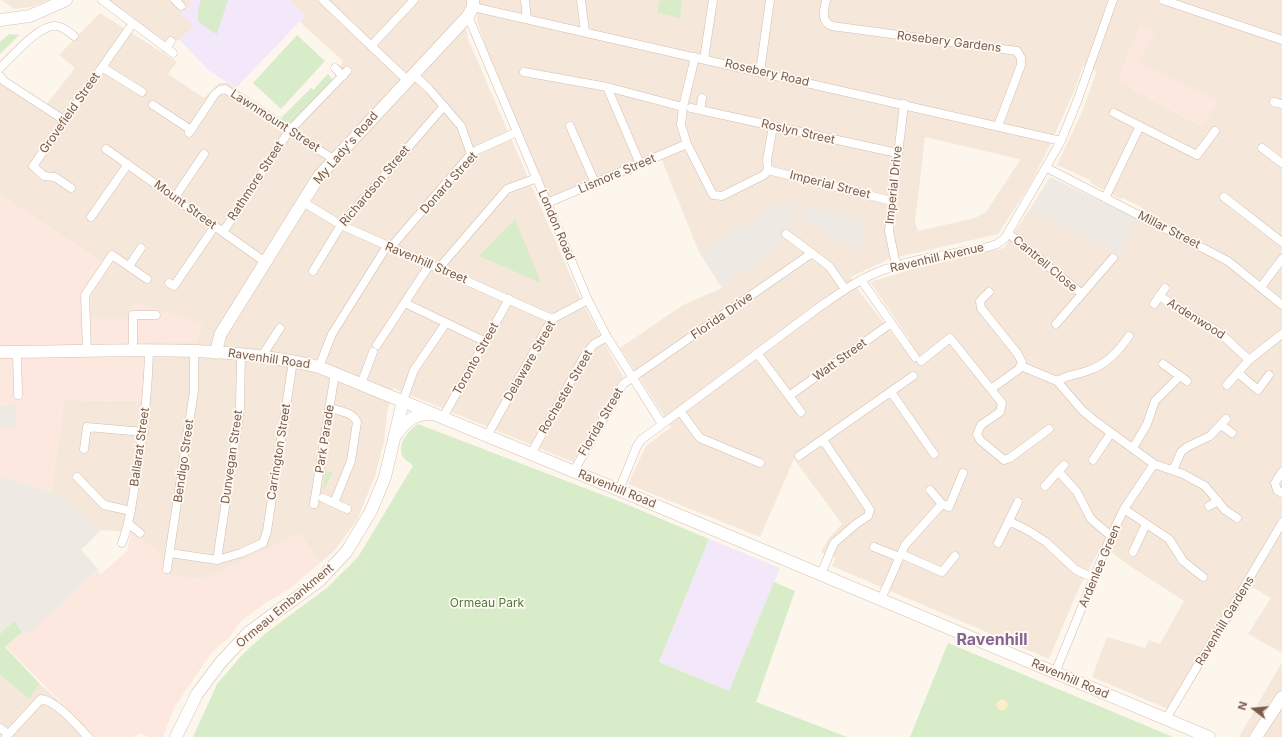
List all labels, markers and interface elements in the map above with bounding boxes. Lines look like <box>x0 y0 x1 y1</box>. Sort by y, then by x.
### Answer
street label: Rosebery Gardens <box>896 28 1002 56</box>
street label: Rosebery Road <box>723 56 811 90</box>
street label: Grovefield Street <box>37 70 103 156</box>
street label: Lawnmount Street <box>228 87 322 155</box>
street label: My Lady's Road <box>311 109 381 187</box>
street label: Roslyn Street <box>760 117 836 147</box>
street label: Rathmore Street <box>225 139 287 223</box>
street label: Richardson Street <box>337 143 413 229</box>
street label: Imperial Drive <box>883 145 905 225</box>
street label: Donard Street <box>417 149 481 217</box>
street label: Lismore Street <box>576 151 658 197</box>
street label: Imperial Street <box>788 168 872 202</box>
street label: Mount Street <box>151 178 219 232</box>
street label: London Road <box>535 188 577 262</box>
street label: Millar Street <box>1135 208 1203 252</box>
street label: Cantrell Close <box>1010 233 1080 295</box>
street label: Ravenhill Street <box>383 239 469 287</box>
street label: Ravenhill Avenue <box>889 240 985 276</box>
street label: Florida Drive <box>688 289 756 343</box>
street label: Ardenwood <box>1164 296 1228 342</box>
street label: Delaware Street <box>501 318 559 404</box>
street label: Toronto Street <box>450 320 502 398</box>
street label: Watt Street <box>810 336 870 384</box>
street label: Ravenhill Road <box>227 346 311 372</box>
street label: Rochester Street <box>536 347 596 437</box>
street label: Florida Street <box>576 385 626 459</box>
street label: Carrington Street <box>264 403 294 501</box>
street label: Park Parade <box>312 404 338 474</box>
street label: Ballarat Street <box>127 407 153 487</box>
street label: Dunvegan Street <box>218 409 246 505</box>
street label: Bendigo Street <box>171 418 197 504</box>
street label: Ravenhill Road <box>576 467 658 511</box>
street label: Ardenlee Green <box>1076 522 1124 610</box>
street label: Ormeau Embankment <box>233 561 337 651</box>
street label: Ravenhill Gardens <box>1193 574 1257 668</box>
park label: Ormeau Park <box>450 596 524 610</box>
district label: Ravenhill <box>956 630 1028 650</box>
street label: Ravenhill Road <box>1029 656 1111 702</box>
north arrow <box>1234 689 1274 729</box>
text: N <box>1235 700 1250 712</box>

